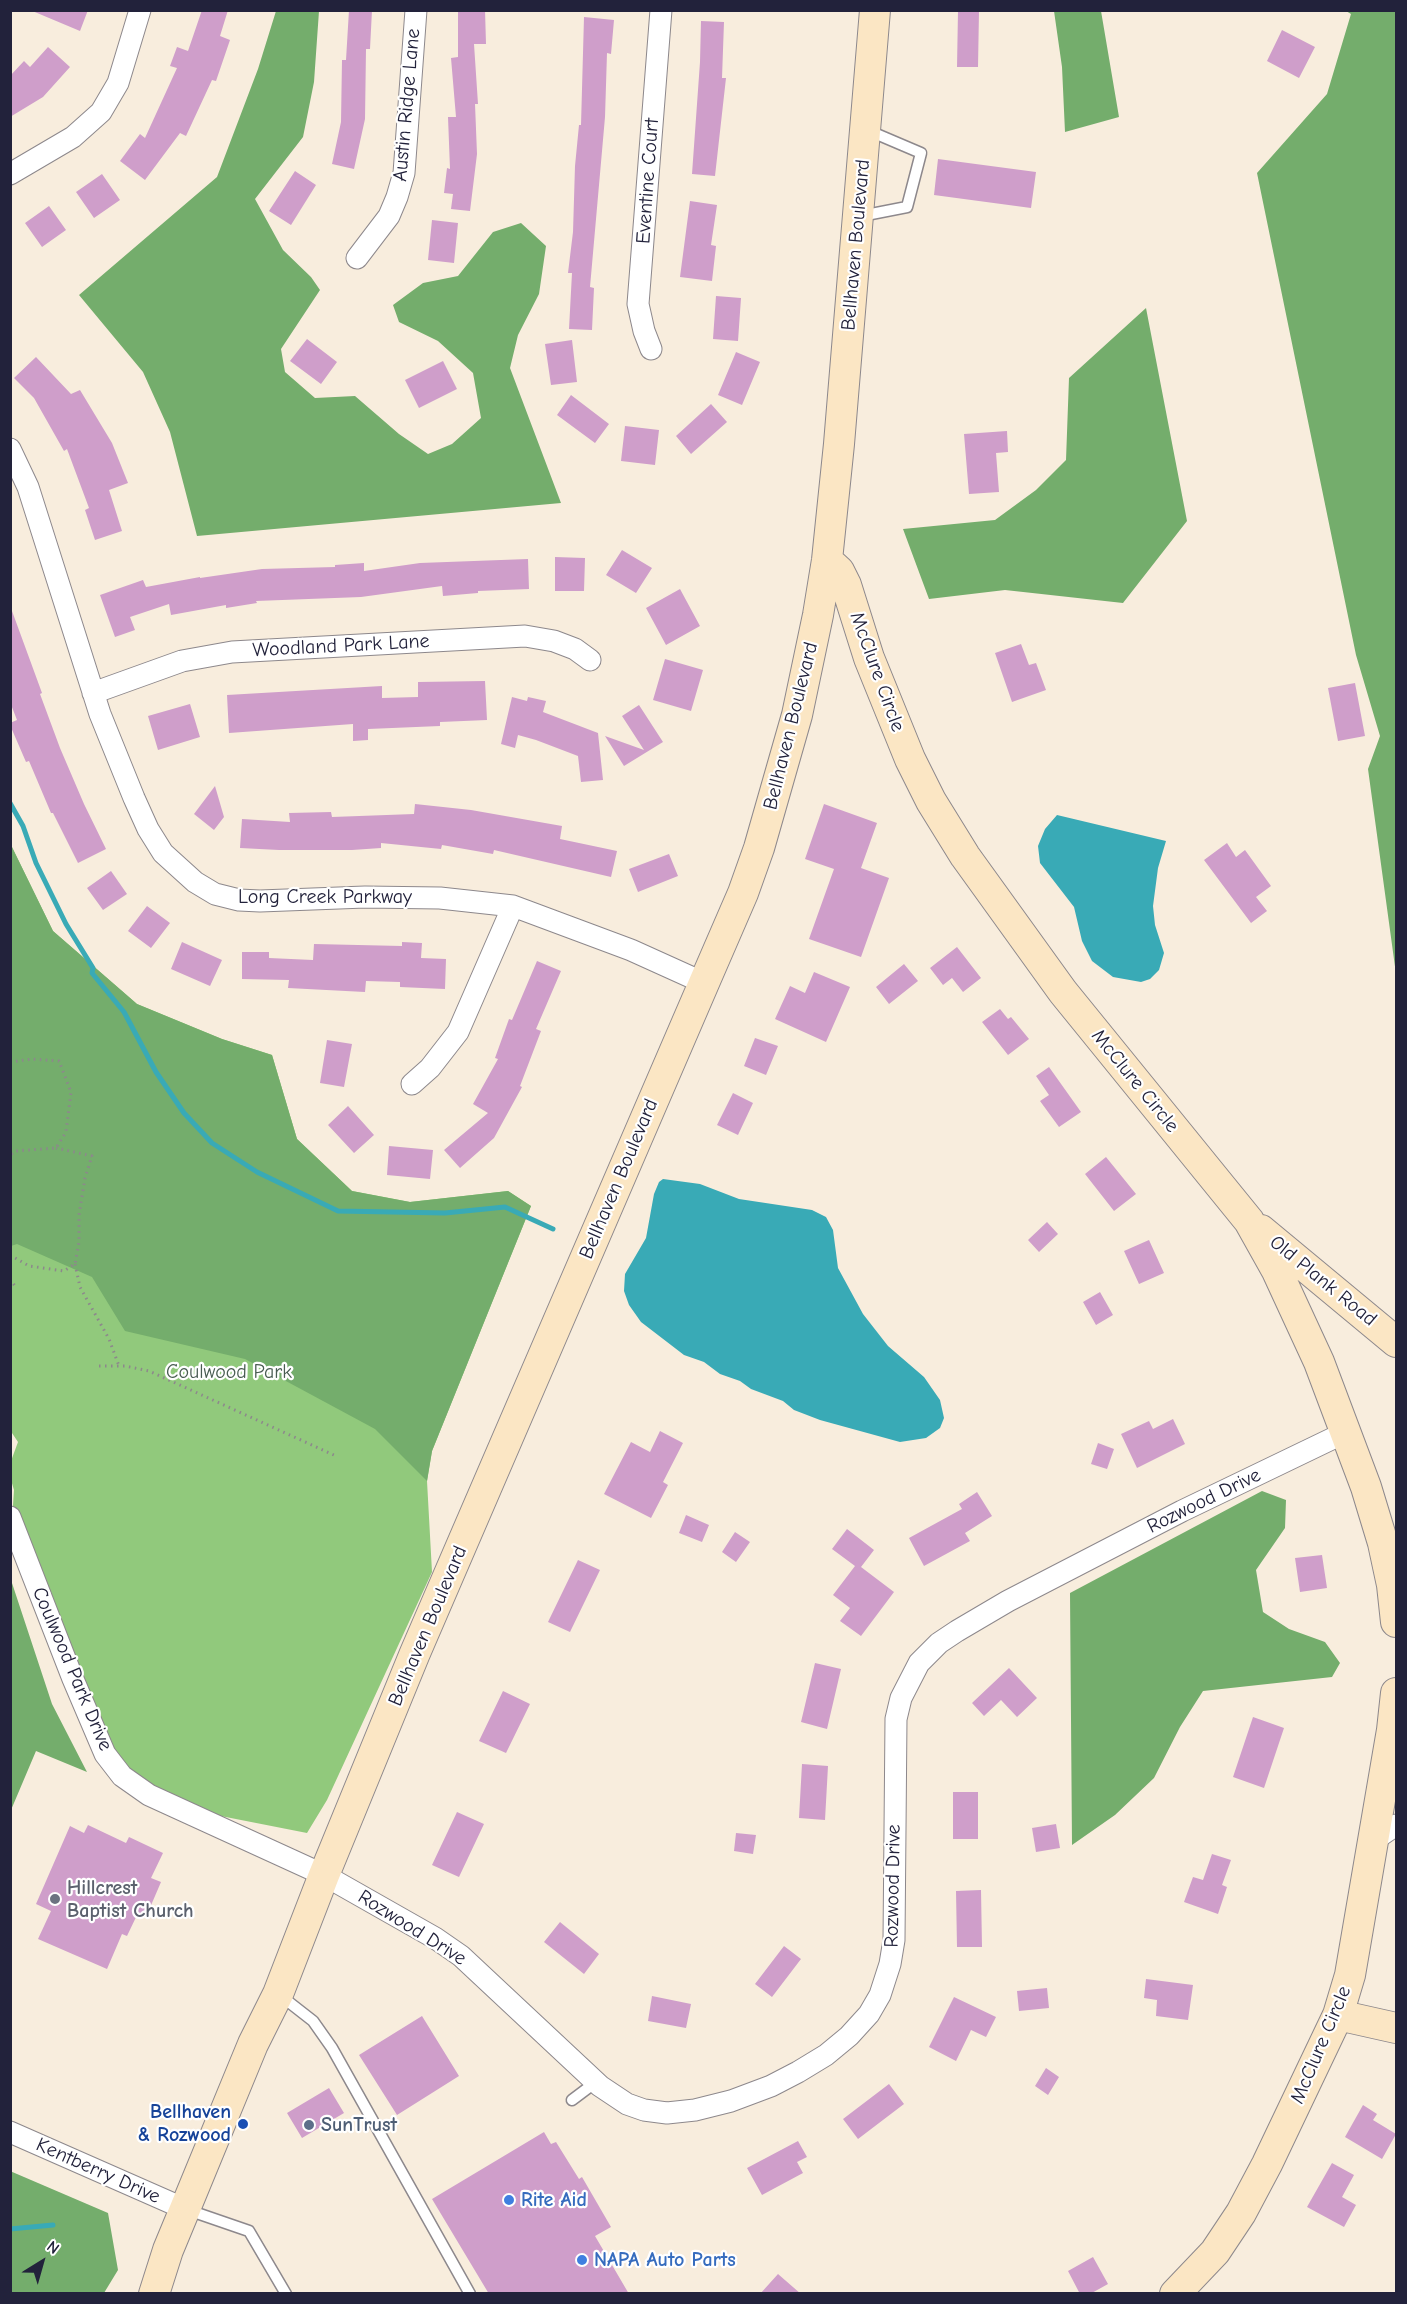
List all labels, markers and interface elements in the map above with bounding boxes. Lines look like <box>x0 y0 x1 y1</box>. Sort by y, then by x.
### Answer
street label: Austin Ridge Lane <box>388 27 426 183</box>
street label: Eventine Court <box>632 117 664 245</box>
street label: Bellhaven Boulevard <box>837 158 875 332</box>
street label: McClure Circle <box>844 609 910 735</box>
street label: Woodland Park Lane <box>252 629 430 663</box>
street label: Bellhaven Boulevard <box>759 640 823 812</box>
street label: Long Creek Parkway <box>238 885 412 909</box>
street label: McClure Circle <box>1086 1025 1184 1137</box>
street label: Bellhaven Boulevard <box>574 1095 664 1263</box>
street label: Old Plank Road <box>1265 1230 1381 1332</box>
park label: Coulwood Park <box>166 1360 292 1384</box>
street label: Rozwood Drive <box>1143 1463 1265 1539</box>
street label: Bellhaven Boulevard <box>383 1542 473 1710</box>
street label: Coulwood Park Drive <box>27 1584 117 1754</box>
street label: Rozwood Drive <box>880 1824 906 1948</box>
place label: Hillcrest Baptist Church <box>67 1876 194 1923</box>
street label: Rozwood Drive <box>353 1885 471 1971</box>
marker: Hillcrest Baptist Church <box>48 1892 62 1906</box>
street label: McClure Circle <box>1285 1982 1357 2108</box>
place label: Bellhaven & Rozwood <box>138 2100 231 2147</box>
place label: SunTrust <box>321 2113 397 2137</box>
marker: Bellhaven & Rozwood <box>236 2117 250 2131</box>
marker: SunTrust <box>302 2118 316 2132</box>
street label: Kentberry Drive <box>32 2133 164 2209</box>
place label: Rite Aid <box>521 2188 587 2212</box>
marker: Rite Aid <box>502 2193 516 2207</box>
north arrow <box>12 2232 72 2292</box>
text: N <box>43 2237 62 2258</box>
place label: NAPA Auto Parts <box>594 2248 736 2272</box>
marker: NAPA Auto Parts <box>575 2253 589 2267</box>

